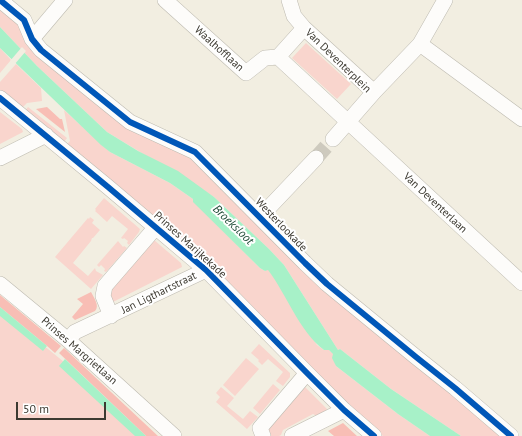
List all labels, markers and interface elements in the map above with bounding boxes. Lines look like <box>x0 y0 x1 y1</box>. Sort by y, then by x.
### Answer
street label: Waalhofflaan <box>192 24 246 74</box>
street label: Van Deventerplein <box>302 26 374 96</box>
street label: Van Deventerlaan <box>400 170 470 236</box>
street label: Westerlookade <box>252 196 310 254</box>
water label: Broeksloot <box>210 202 256 248</box>
street label: Prinses Marijkekade <box>151 209 229 281</box>
street label: Jan Ligthartstraat <box>119 269 199 317</box>
street label: Prinses Margrietlaan <box>38 314 120 388</box>
scale bar <box>18 394 108 420</box>
text: 50 m <box>23 401 49 416</box>

